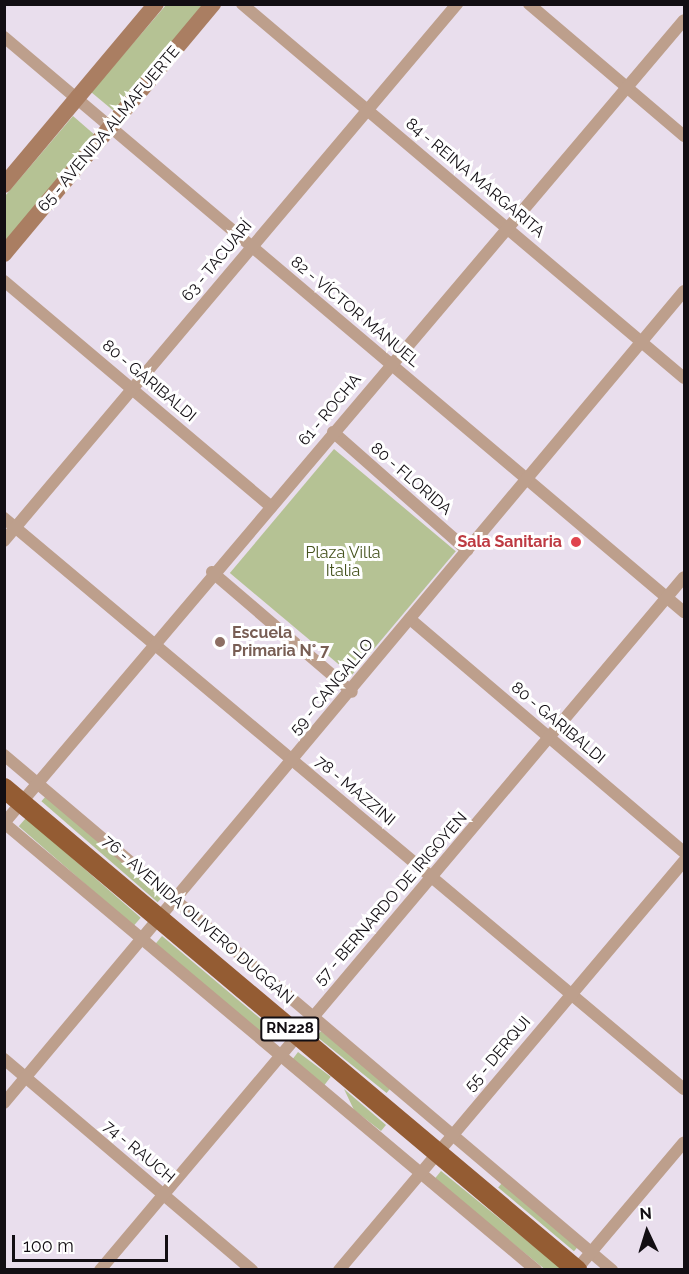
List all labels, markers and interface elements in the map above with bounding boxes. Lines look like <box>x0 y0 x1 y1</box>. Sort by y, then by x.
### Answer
street label: 65 - AVENIDA ALMAFUERTE <box>33 42 185 216</box>
street label: 84 - REINA MARGARITA <box>401 114 549 242</box>
street label: 63 - TACUARÍ <box>178 217 256 305</box>
street label: 82 - VÍCTOR MANUEL <box>286 252 424 372</box>
street label: 80 - GARIBALDI <box>98 336 200 426</box>
street label: 61 - ROCHA <box>295 370 365 450</box>
street label: 80 - FLORIDA <box>367 439 455 519</box>
place label: Sala Sanitaria <box>457 532 562 552</box>
marker: Sala Sanitaria <box>567 533 585 551</box>
park label: Plaza Villa Italia <box>305 543 381 581</box>
place label: Escuela Primaria N° 7 <box>232 623 329 661</box>
marker: Escuela Primaria N° 7 <box>213 635 227 649</box>
street label: 59 - CANGALLO <box>286 635 378 739</box>
street label: 80 - GARIBALDI <box>507 678 609 768</box>
street label: 78 - MAZZINI <box>311 752 399 830</box>
street label: 57 - BERNARDO DE IRIGOYEN <box>311 809 471 989</box>
street label: 76 - AVENIDA OLIVERO DUGGAN <box>98 831 298 1009</box>
street label: 55 - DERQUI <box>461 1013 535 1095</box>
road number: RN228 <box>260 1017 320 1041</box>
street label: 74 - RAUCH <box>100 1117 178 1187</box>
north arrow <box>617 1202 677 1262</box>
text: N <box>639 1204 652 1223</box>
scale bar <box>15 1223 171 1261</box>
text: 100 m <box>23 1235 74 1256</box>

